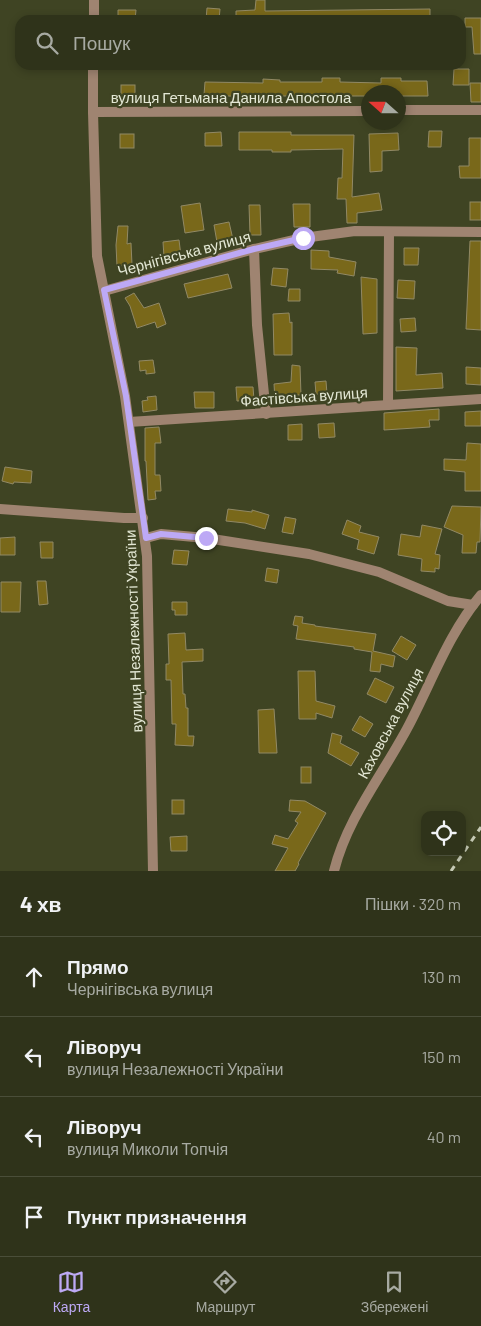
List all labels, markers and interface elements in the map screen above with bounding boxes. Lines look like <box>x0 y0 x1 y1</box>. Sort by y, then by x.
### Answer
search box <box>15 15 466 70</box>
icon: search <box>33 29 61 57</box>
text: Пошук <box>73 31 130 54</box>
north arrow <box>361 85 406 130</box>
street label: вулиця Гетьмана Данила Апостола <box>111 88 352 106</box>
street label: Чернігівська вулиця <box>115 227 253 279</box>
route start <box>292 227 315 250</box>
street label: Фастівська вулиця <box>240 383 368 409</box>
route end <box>195 527 218 550</box>
street label: вулиця Незалежності України <box>120 529 146 733</box>
street label: Каховська вулиця <box>353 665 427 781</box>
map controls <box>421 811 466 856</box>
button: locate <box>421 811 466 856</box>
text: 4 хв <box>20 891 62 916</box>
text: Пішки · 320 m <box>365 894 461 913</box>
text: Прямо <box>67 955 129 978</box>
icon: ahead <box>20 963 48 991</box>
text: 130 m <box>422 967 461 986</box>
text: Чернігівська вулиця <box>67 979 213 998</box>
text: Ліворуч <box>67 1035 142 1058</box>
icon: left <box>20 1043 48 1071</box>
text: 150 m <box>422 1047 461 1066</box>
text: вулиця Незалежності України <box>67 1059 283 1078</box>
text: Ліворуч <box>67 1115 142 1138</box>
icon: left <box>20 1123 48 1151</box>
text: 40 m <box>427 1127 461 1146</box>
text: вулиця Миколи Топчія <box>67 1139 228 1158</box>
icon: arrive <box>20 1203 48 1231</box>
text: Пункт призначення <box>67 1205 247 1228</box>
tab: Карта <box>53 1268 90 1315</box>
tab: Маршрут <box>196 1268 255 1315</box>
tab: Збережені <box>361 1268 428 1315</box>

